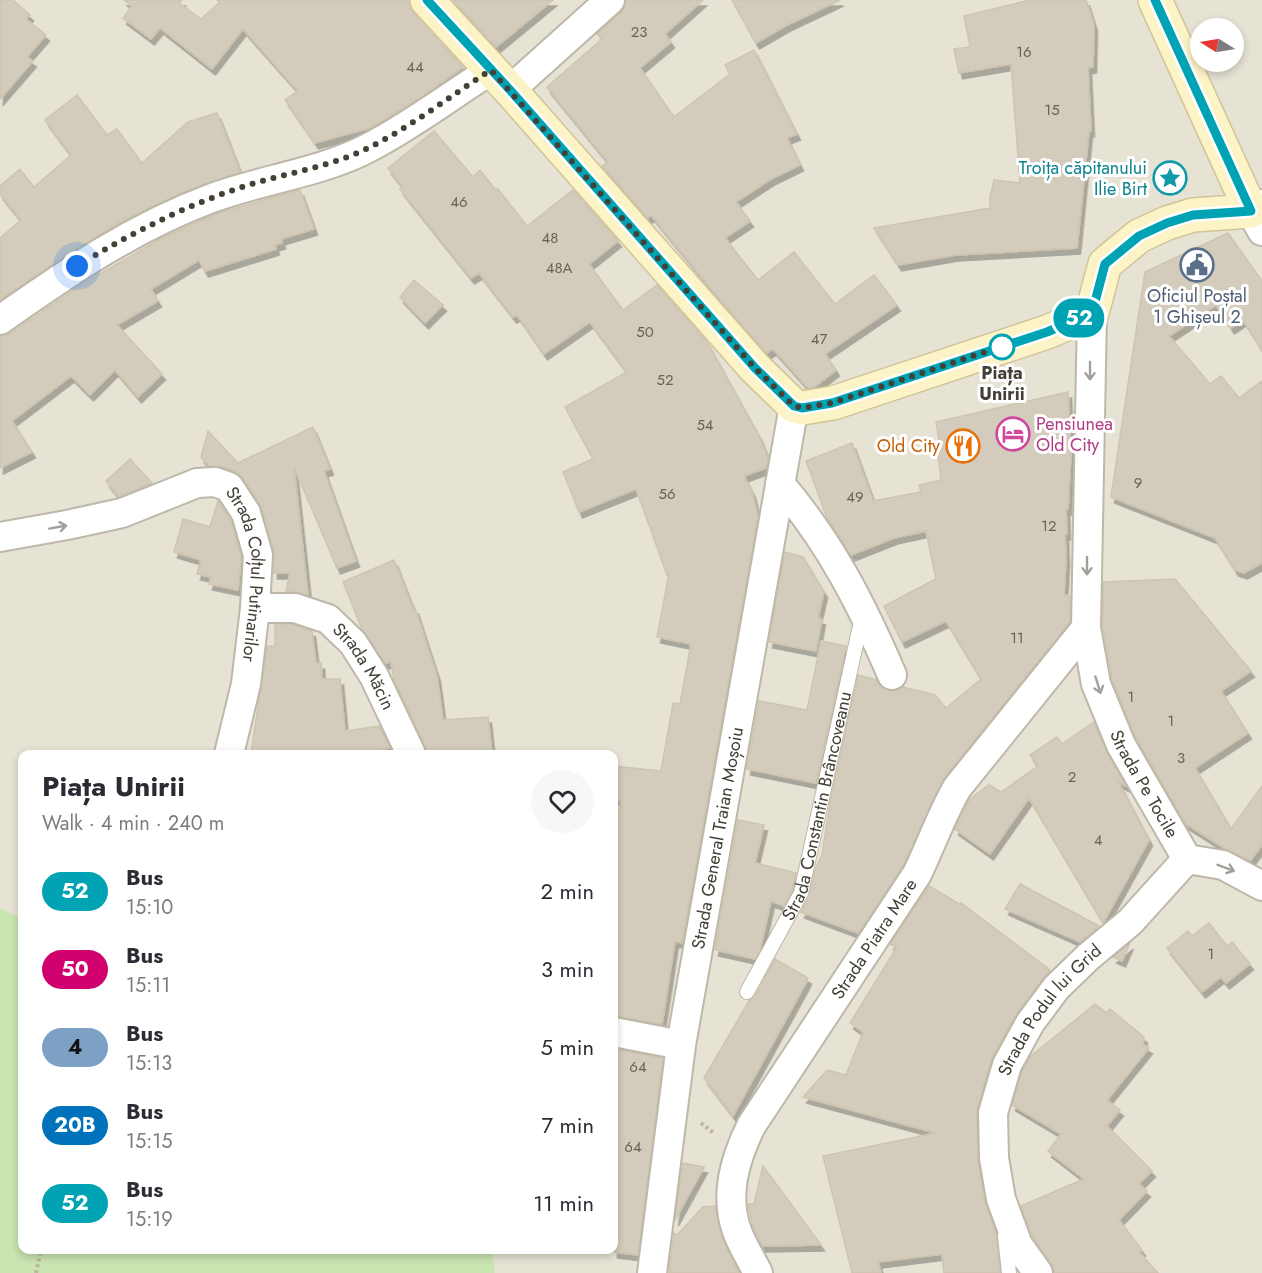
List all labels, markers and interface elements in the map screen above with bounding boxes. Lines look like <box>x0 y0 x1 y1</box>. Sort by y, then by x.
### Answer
north arrow <box>1190 18 1244 72</box>
map controls <box>1190 18 1244 72</box>
house number: 23 <box>631 21 647 43</box>
house number: 16 <box>1016 41 1032 63</box>
house number: 44 <box>406 56 424 78</box>
house number: 15 <box>1044 99 1060 121</box>
place label: Troița căpitanului Ilie Birt <box>1019 155 1148 202</box>
place icon: Troița căpitanului Ilie Birt <box>1152 160 1188 196</box>
house number: 46 <box>450 191 468 213</box>
house number: 48 <box>542 227 558 249</box>
public building icon: Oficiul Poștal 1 Ghișeul 2 <box>1179 247 1215 283</box>
your location <box>62 251 92 281</box>
house number: 48A <box>546 257 572 279</box>
place label: Oficiul Poștal 1 Ghișeul 2 <box>1147 283 1247 330</box>
line badge: 52 <box>1052 298 1106 338</box>
text: 52 <box>1065 303 1093 333</box>
house number: 50 <box>636 321 654 343</box>
house number: 47 <box>811 328 827 350</box>
marker: Piața Unirii <box>989 334 1015 360</box>
place label: Piața Unirii <box>979 360 1025 407</box>
one-way arrow <box>1084 360 1096 380</box>
house number: 52 <box>657 369 674 391</box>
place label: Pensiunea Old City <box>1036 411 1113 458</box>
house number: 54 <box>696 414 714 436</box>
hotel icon: Pensiunea Old City <box>995 416 1031 452</box>
restaurant icon: Old City <box>945 428 981 464</box>
place label: Old City <box>877 433 940 459</box>
house number: 9 <box>1134 472 1142 494</box>
street label: Strada Colțul Putinarilor <box>219 481 271 664</box>
house number: 56 <box>658 483 676 505</box>
house number: 49 <box>846 486 864 508</box>
house number: 12 <box>1041 515 1057 537</box>
one-way arrow <box>47 521 67 532</box>
one-way arrow <box>1081 555 1093 575</box>
street label: Strada Măcin <box>327 617 401 714</box>
house number: 11 <box>1010 627 1024 649</box>
one-way arrow <box>1093 675 1104 694</box>
house number: 1 <box>1128 686 1134 708</box>
street label: Strada Constantin Brâncoveanu <box>775 689 858 925</box>
house number: 1 <box>1168 710 1174 732</box>
street label: Strada General Traian Moșoiu <box>685 725 750 951</box>
street label: Strada Pe Tocile <box>1103 726 1185 843</box>
house number: 3 <box>1177 747 1185 769</box>
text: Piața Unirii <box>42 766 185 807</box>
house number: 2 <box>1068 766 1076 788</box>
button: heart <box>531 770 594 833</box>
text: Walk · 4 min · 240 m <box>42 809 224 838</box>
house number: 4 <box>1094 829 1103 851</box>
text: Bus <box>126 861 163 893</box>
one-way arrow <box>1217 863 1235 874</box>
street label: Strada Piatra Mare <box>825 873 924 1004</box>
text: 2 min <box>540 875 594 907</box>
text: 52 <box>61 876 89 906</box>
text: 15:10 <box>126 893 173 922</box>
street label: Strada Podul lui Grid <box>992 938 1107 1079</box>
text: Bus <box>126 939 163 971</box>
house number: 1 <box>1208 943 1214 965</box>
text: 3 min <box>541 953 594 985</box>
text: 50 <box>61 954 89 984</box>
text: 15:11 <box>126 971 170 1000</box>
text: Bus <box>126 1017 163 1049</box>
text: 5 min <box>541 1031 594 1063</box>
text: 4 <box>68 1032 82 1062</box>
text: 15:13 <box>126 1049 172 1078</box>
house number: 64 <box>629 1056 647 1078</box>
text: Bus <box>126 1095 163 1127</box>
text: 7 min <box>541 1109 594 1141</box>
text: 20B <box>54 1110 96 1140</box>
text: 15:15 <box>126 1127 173 1156</box>
house number: 64 <box>624 1136 642 1158</box>
text: Bus <box>126 1173 163 1205</box>
text: 11 min <box>533 1187 594 1219</box>
text: 52 <box>61 1188 89 1218</box>
text: 15:19 <box>126 1205 173 1234</box>

